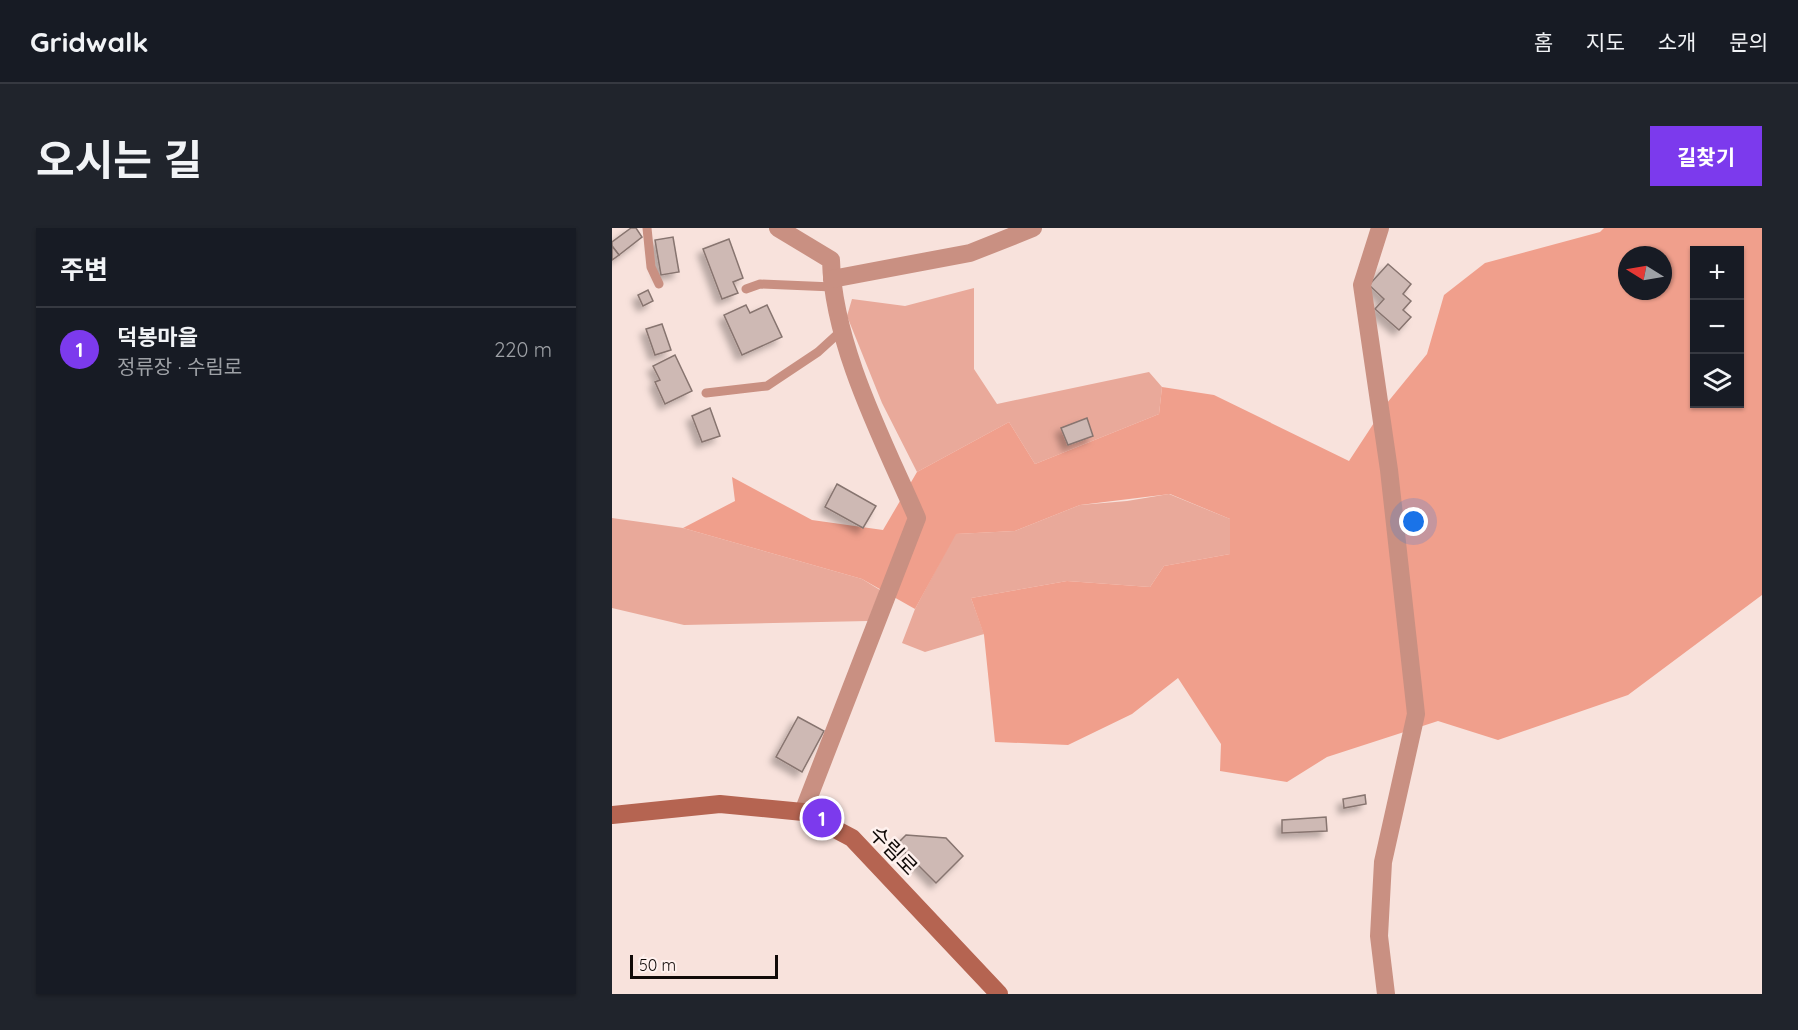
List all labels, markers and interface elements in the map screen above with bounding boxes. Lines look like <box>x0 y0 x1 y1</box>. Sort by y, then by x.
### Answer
text: Gridwalk <box>30 24 149 59</box>
text: 홈 <box>1534 29 1553 55</box>
text: 지도 <box>1586 29 1625 55</box>
text: 소개 <box>1658 29 1696 55</box>
text: 문의 <box>1729 29 1768 55</box>
button: 길찾기 <box>1650 126 1762 186</box>
text: 오시는 길 <box>36 133 202 186</box>
north arrow <box>1618 246 1672 300</box>
map controls <box>1690 246 1744 408</box>
button: + <box>1690 246 1744 300</box>
text: 주변 <box>60 253 108 286</box>
button: − <box>1690 300 1744 354</box>
text: 덕봉마을 <box>117 323 198 351</box>
text: 1 <box>76 337 83 362</box>
text: 220 m <box>494 337 552 362</box>
text: 정류장 · 수림로 <box>117 354 242 379</box>
button: layers <box>1690 354 1744 408</box>
your location <box>1399 507 1428 536</box>
pin: 1 <box>802 796 842 840</box>
street label: 수림로 <box>865 820 923 880</box>
scale bar <box>630 952 778 980</box>
text: 50 m <box>639 955 676 975</box>

